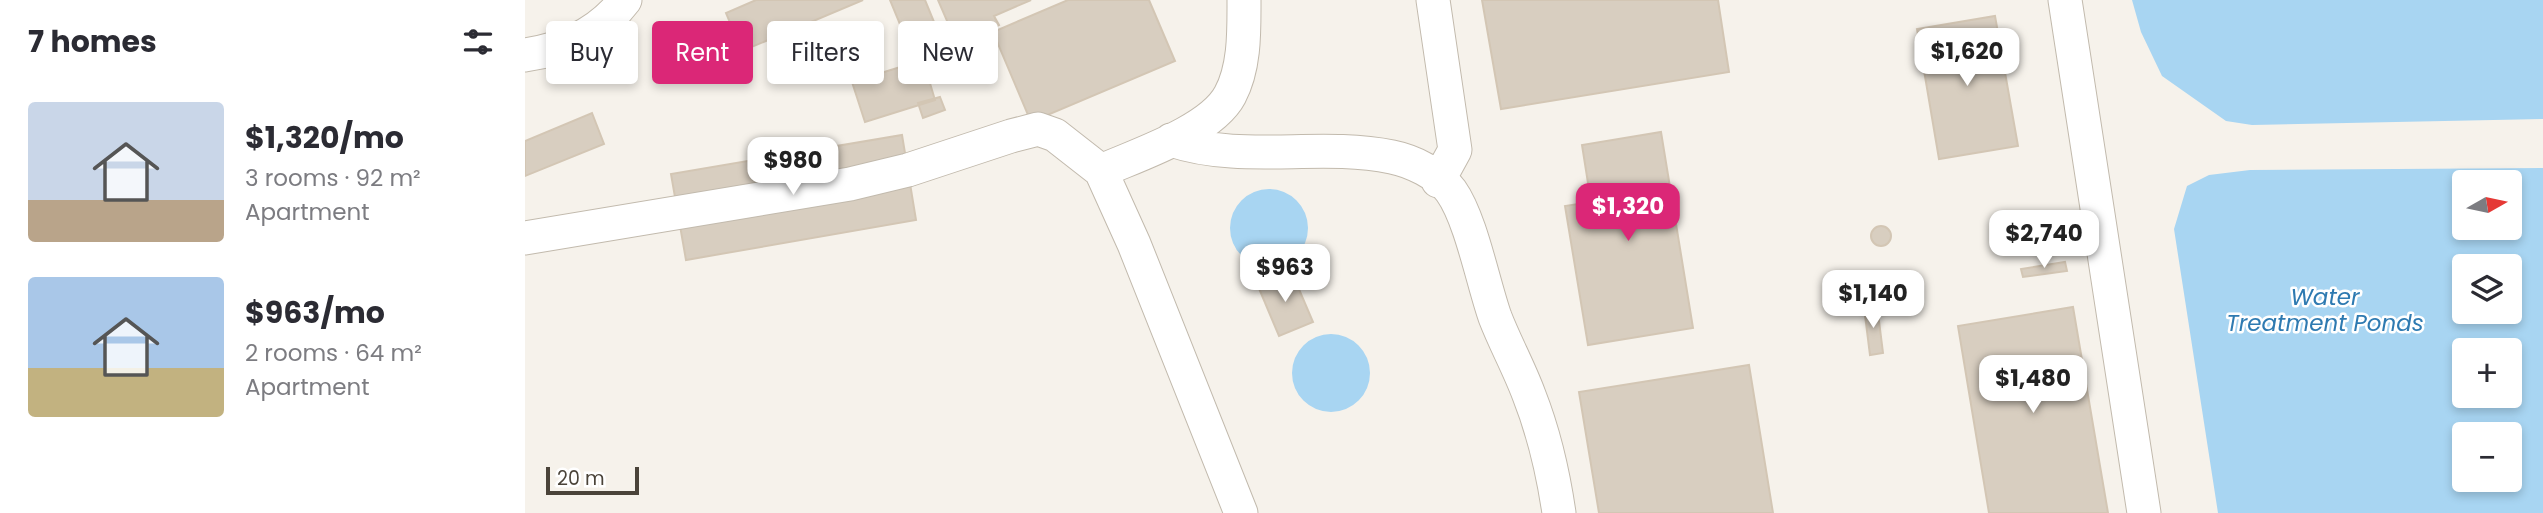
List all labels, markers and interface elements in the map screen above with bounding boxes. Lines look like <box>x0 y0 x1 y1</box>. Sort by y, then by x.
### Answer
text: 7 homes <box>28 20 157 63</box>
chip: Buy <box>546 21 638 84</box>
chip: Rent <box>652 21 753 84</box>
chip: Filters <box>767 21 884 84</box>
chip: New <box>898 21 998 84</box>
icon: filters <box>459 23 497 61</box>
pin: $1,620 <box>1910 28 2024 88</box>
text: $1,620 <box>1930 35 2004 67</box>
text: $1,320/mo <box>245 116 404 159</box>
icon: home <box>84 130 168 214</box>
pin: $980 <box>752 138 834 197</box>
text: $980 <box>763 144 823 176</box>
text: 3 rooms · 92 m² <box>245 162 421 194</box>
north arrow <box>2452 170 2522 240</box>
map controls <box>2452 170 2522 492</box>
pin: $1,320 <box>1571 184 1685 243</box>
text: $1,320 <box>1592 190 1664 222</box>
text: Apartment <box>245 196 370 228</box>
pin: $2,740 <box>1987 210 2101 270</box>
text: $2,740 <box>2005 217 2083 249</box>
pin: $963 <box>1244 244 1326 304</box>
text: $963 <box>1256 251 1314 283</box>
button: layers <box>2452 254 2522 324</box>
pin: $1,140 <box>1816 270 1930 330</box>
text: $1,140 <box>1838 277 1908 309</box>
water label: Water Treatment Ponds <box>2226 281 2424 339</box>
text: $963/mo <box>245 291 385 334</box>
icon: home <box>84 305 168 389</box>
text: 2 rooms · 64 m² <box>245 337 422 369</box>
button: + <box>2452 338 2522 408</box>
pin: $1,480 <box>1976 356 2090 415</box>
text: $1,480 <box>1995 362 2071 394</box>
text: Apartment <box>245 371 370 403</box>
button: − <box>2452 422 2522 492</box>
scale bar <box>546 464 639 496</box>
text: 20 m <box>557 465 605 492</box>

